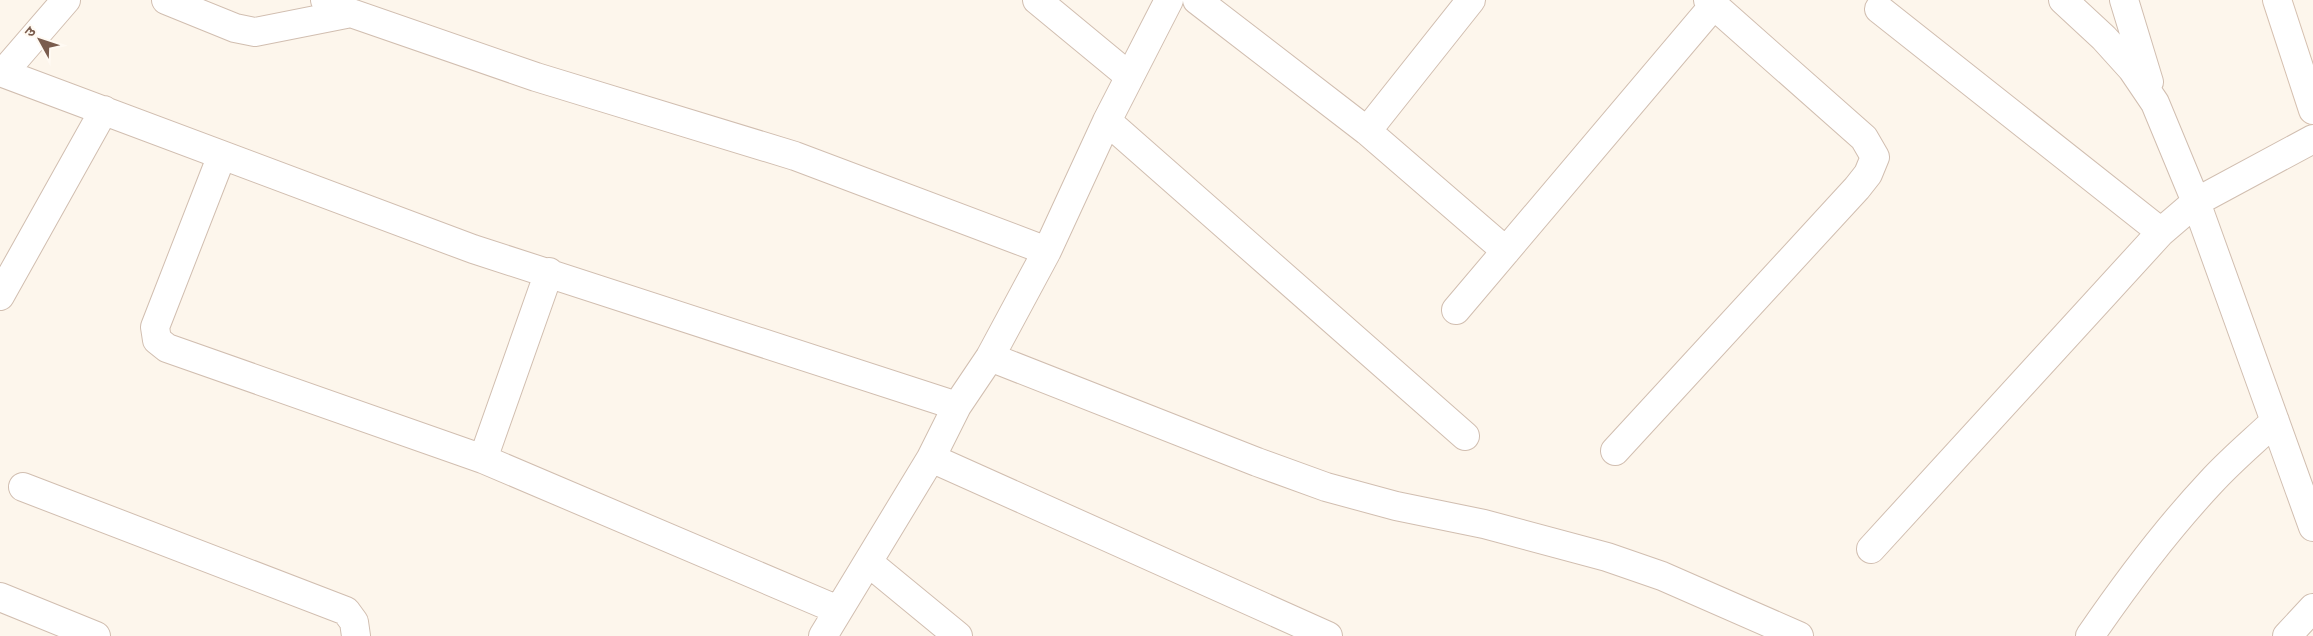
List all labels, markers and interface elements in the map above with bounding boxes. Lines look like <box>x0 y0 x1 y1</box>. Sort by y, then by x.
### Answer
north arrow <box>15 15 65 65</box>
text: उ <box>21 23 39 40</box>

